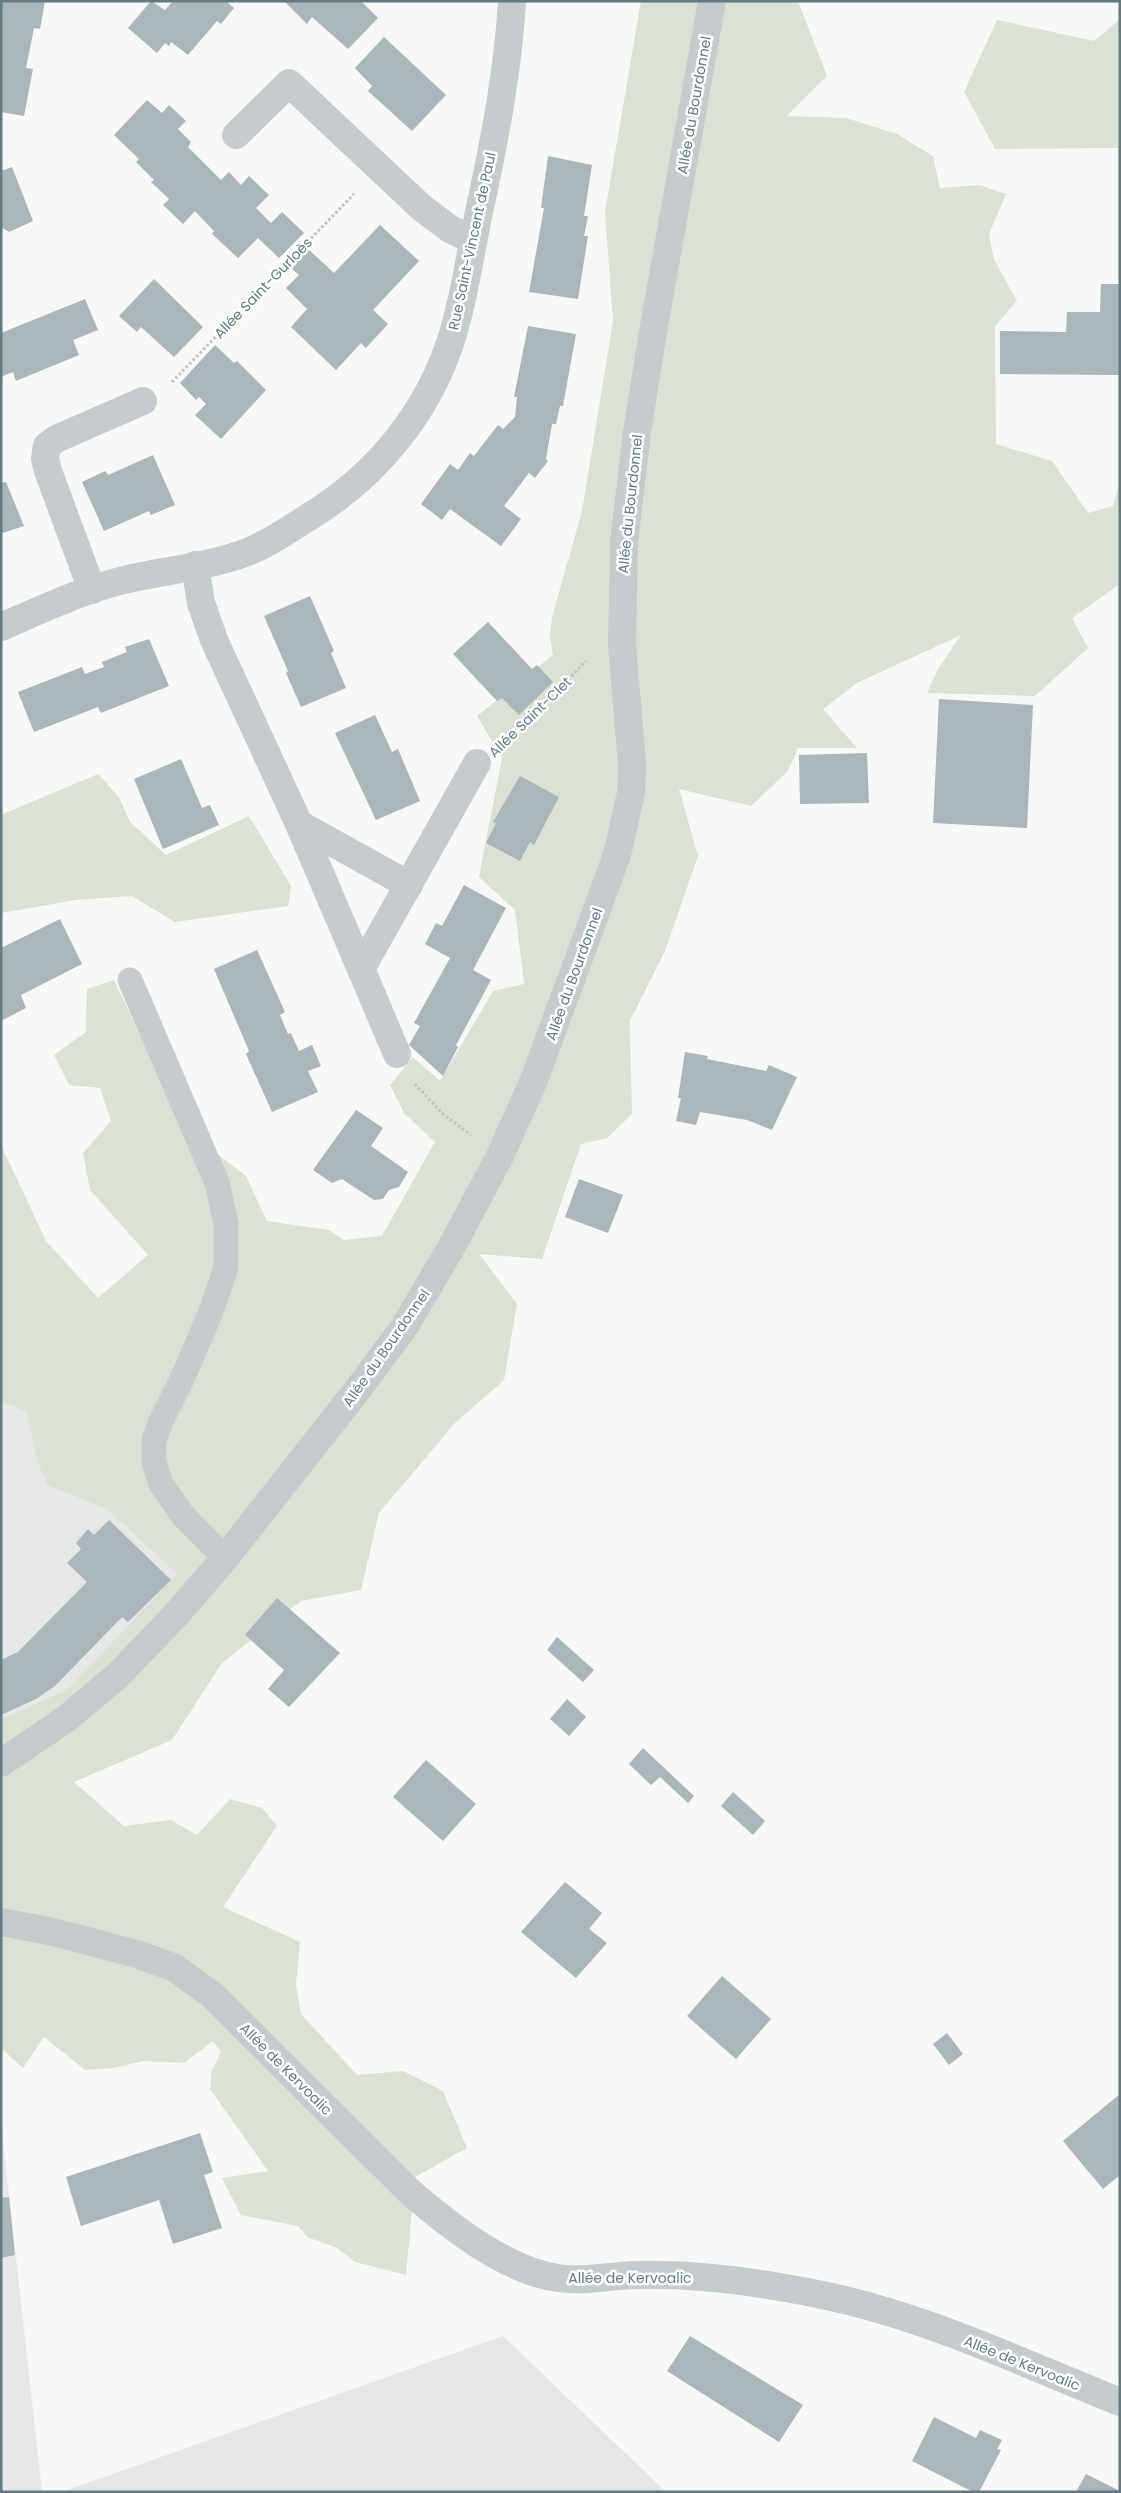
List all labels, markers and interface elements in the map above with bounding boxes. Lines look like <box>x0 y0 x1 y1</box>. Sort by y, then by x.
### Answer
street label: Allée du Bourdonnel <box>672 34 716 176</box>
street label: Rue Saint-Vincent de Paul <box>443 150 501 332</box>
street label: Allée Saint-Gurloès <box>209 233 317 343</box>
street label: Allée du Bourdonnel <box>613 433 647 575</box>
street label: Allée Saint-Clet <box>484 672 576 762</box>
street label: Allée du Bourdonnel <box>541 905 607 1043</box>
street label: Allée du Bourdonnel <box>338 1285 434 1411</box>
street label: Allée de Kervoalic <box>235 2018 337 2120</box>
street label: Allée de Kervoalic <box>568 2268 692 2288</box>
street label: Allée de Kervoalic <box>961 2331 1083 2395</box>

